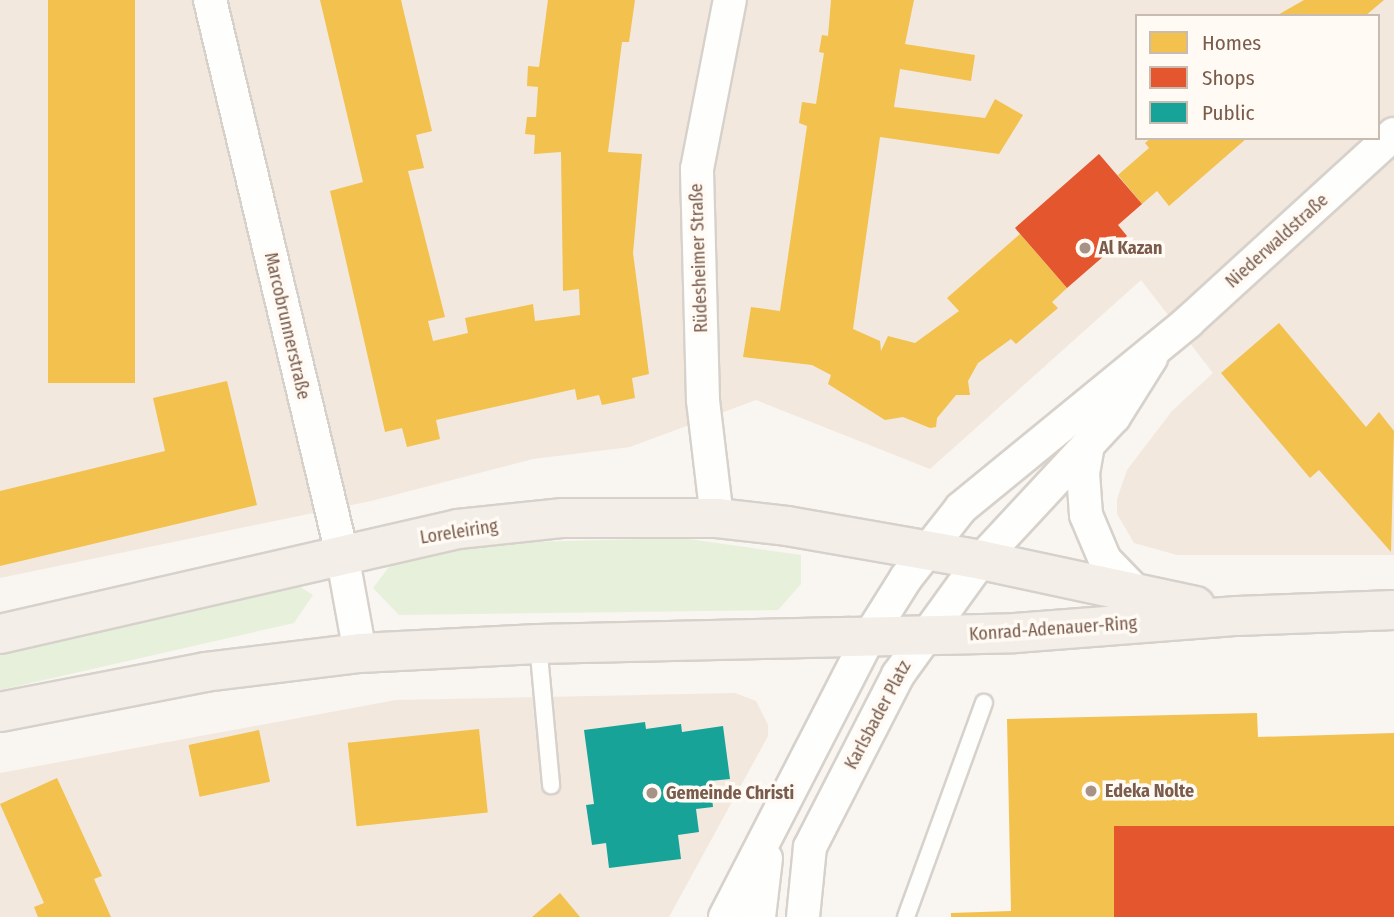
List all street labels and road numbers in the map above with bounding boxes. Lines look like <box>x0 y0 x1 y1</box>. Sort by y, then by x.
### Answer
street label: Rüdesheimer Straße <box>686 183 712 333</box>
street label: Niederwaldstraße <box>1221 189 1333 293</box>
street label: Marcobrunnerstraße <box>260 250 314 402</box>
street label: Loreleiring <box>419 515 499 549</box>
street label: Konrad-Adenauer-Ring <box>968 612 1138 646</box>
street label: Karlsbader Platz <box>840 657 916 773</box>

